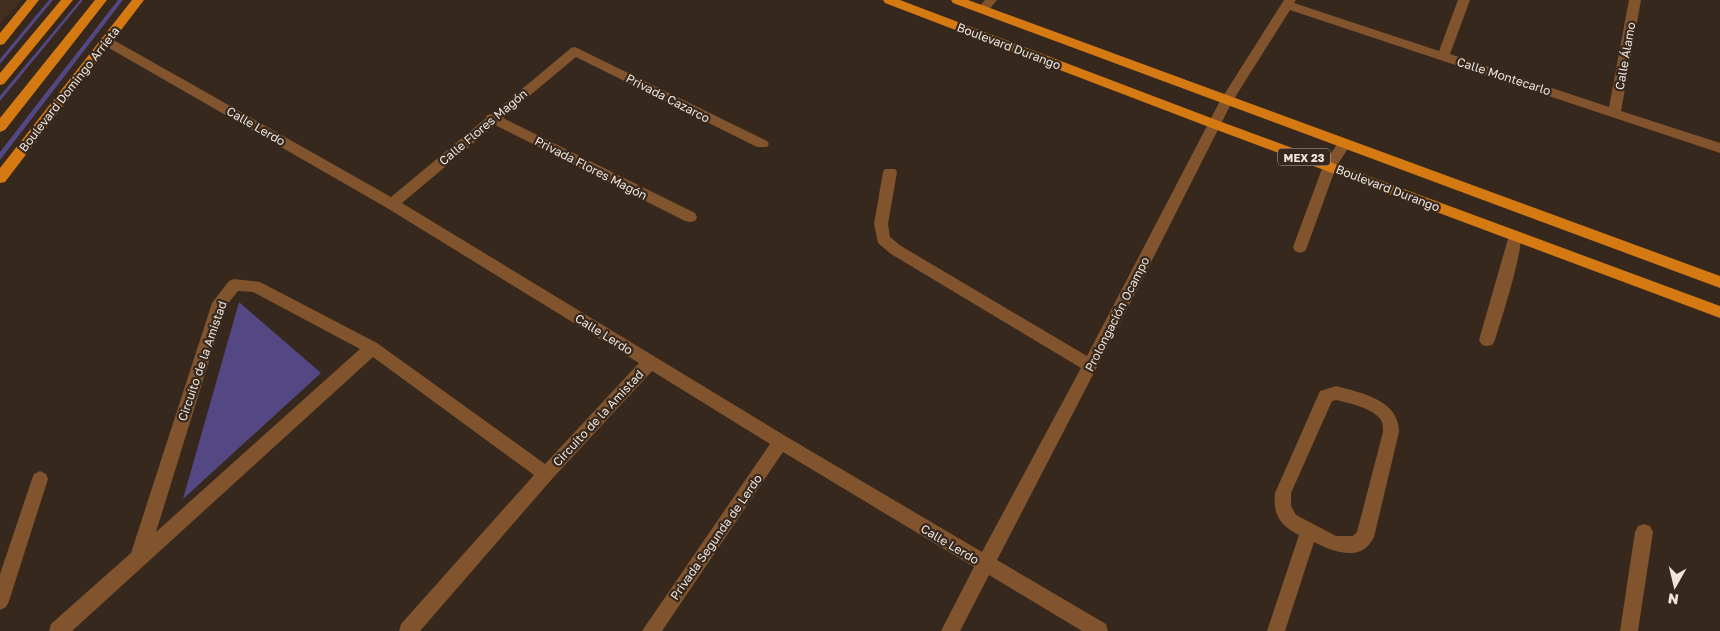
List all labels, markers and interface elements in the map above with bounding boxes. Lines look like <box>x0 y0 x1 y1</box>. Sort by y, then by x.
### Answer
street label: Boulevard Durango <box>955 19 1063 73</box>
street label: Calle Álamo <box>1612 21 1638 91</box>
street label: Boulevard Domingo Arrieta <box>16 23 122 155</box>
street label: Calle Montecarlo <box>1455 54 1553 98</box>
street label: Privada Cazarco <box>624 70 712 126</box>
street label: Calle Flores Magón <box>436 86 530 168</box>
street label: Calle Lerdo <box>224 103 288 149</box>
street label: Privada Flores Magón <box>532 133 650 203</box>
road number: MEX 23 <box>1278 148 1330 166</box>
street label: Boulevard Durango <box>1334 161 1442 215</box>
street label: Prolongación Ocampo <box>1082 254 1152 374</box>
street label: Circuito de la Amistad <box>174 299 230 423</box>
street label: Calle Lerdo <box>572 310 636 358</box>
street label: Circuito de la Amistad <box>550 367 646 469</box>
street label: Privada Segunda de Lerdo <box>667 471 765 603</box>
street label: Calle Lerdo <box>918 521 982 567</box>
north arrow <box>1650 561 1700 611</box>
text: N <box>1667 590 1680 609</box>

